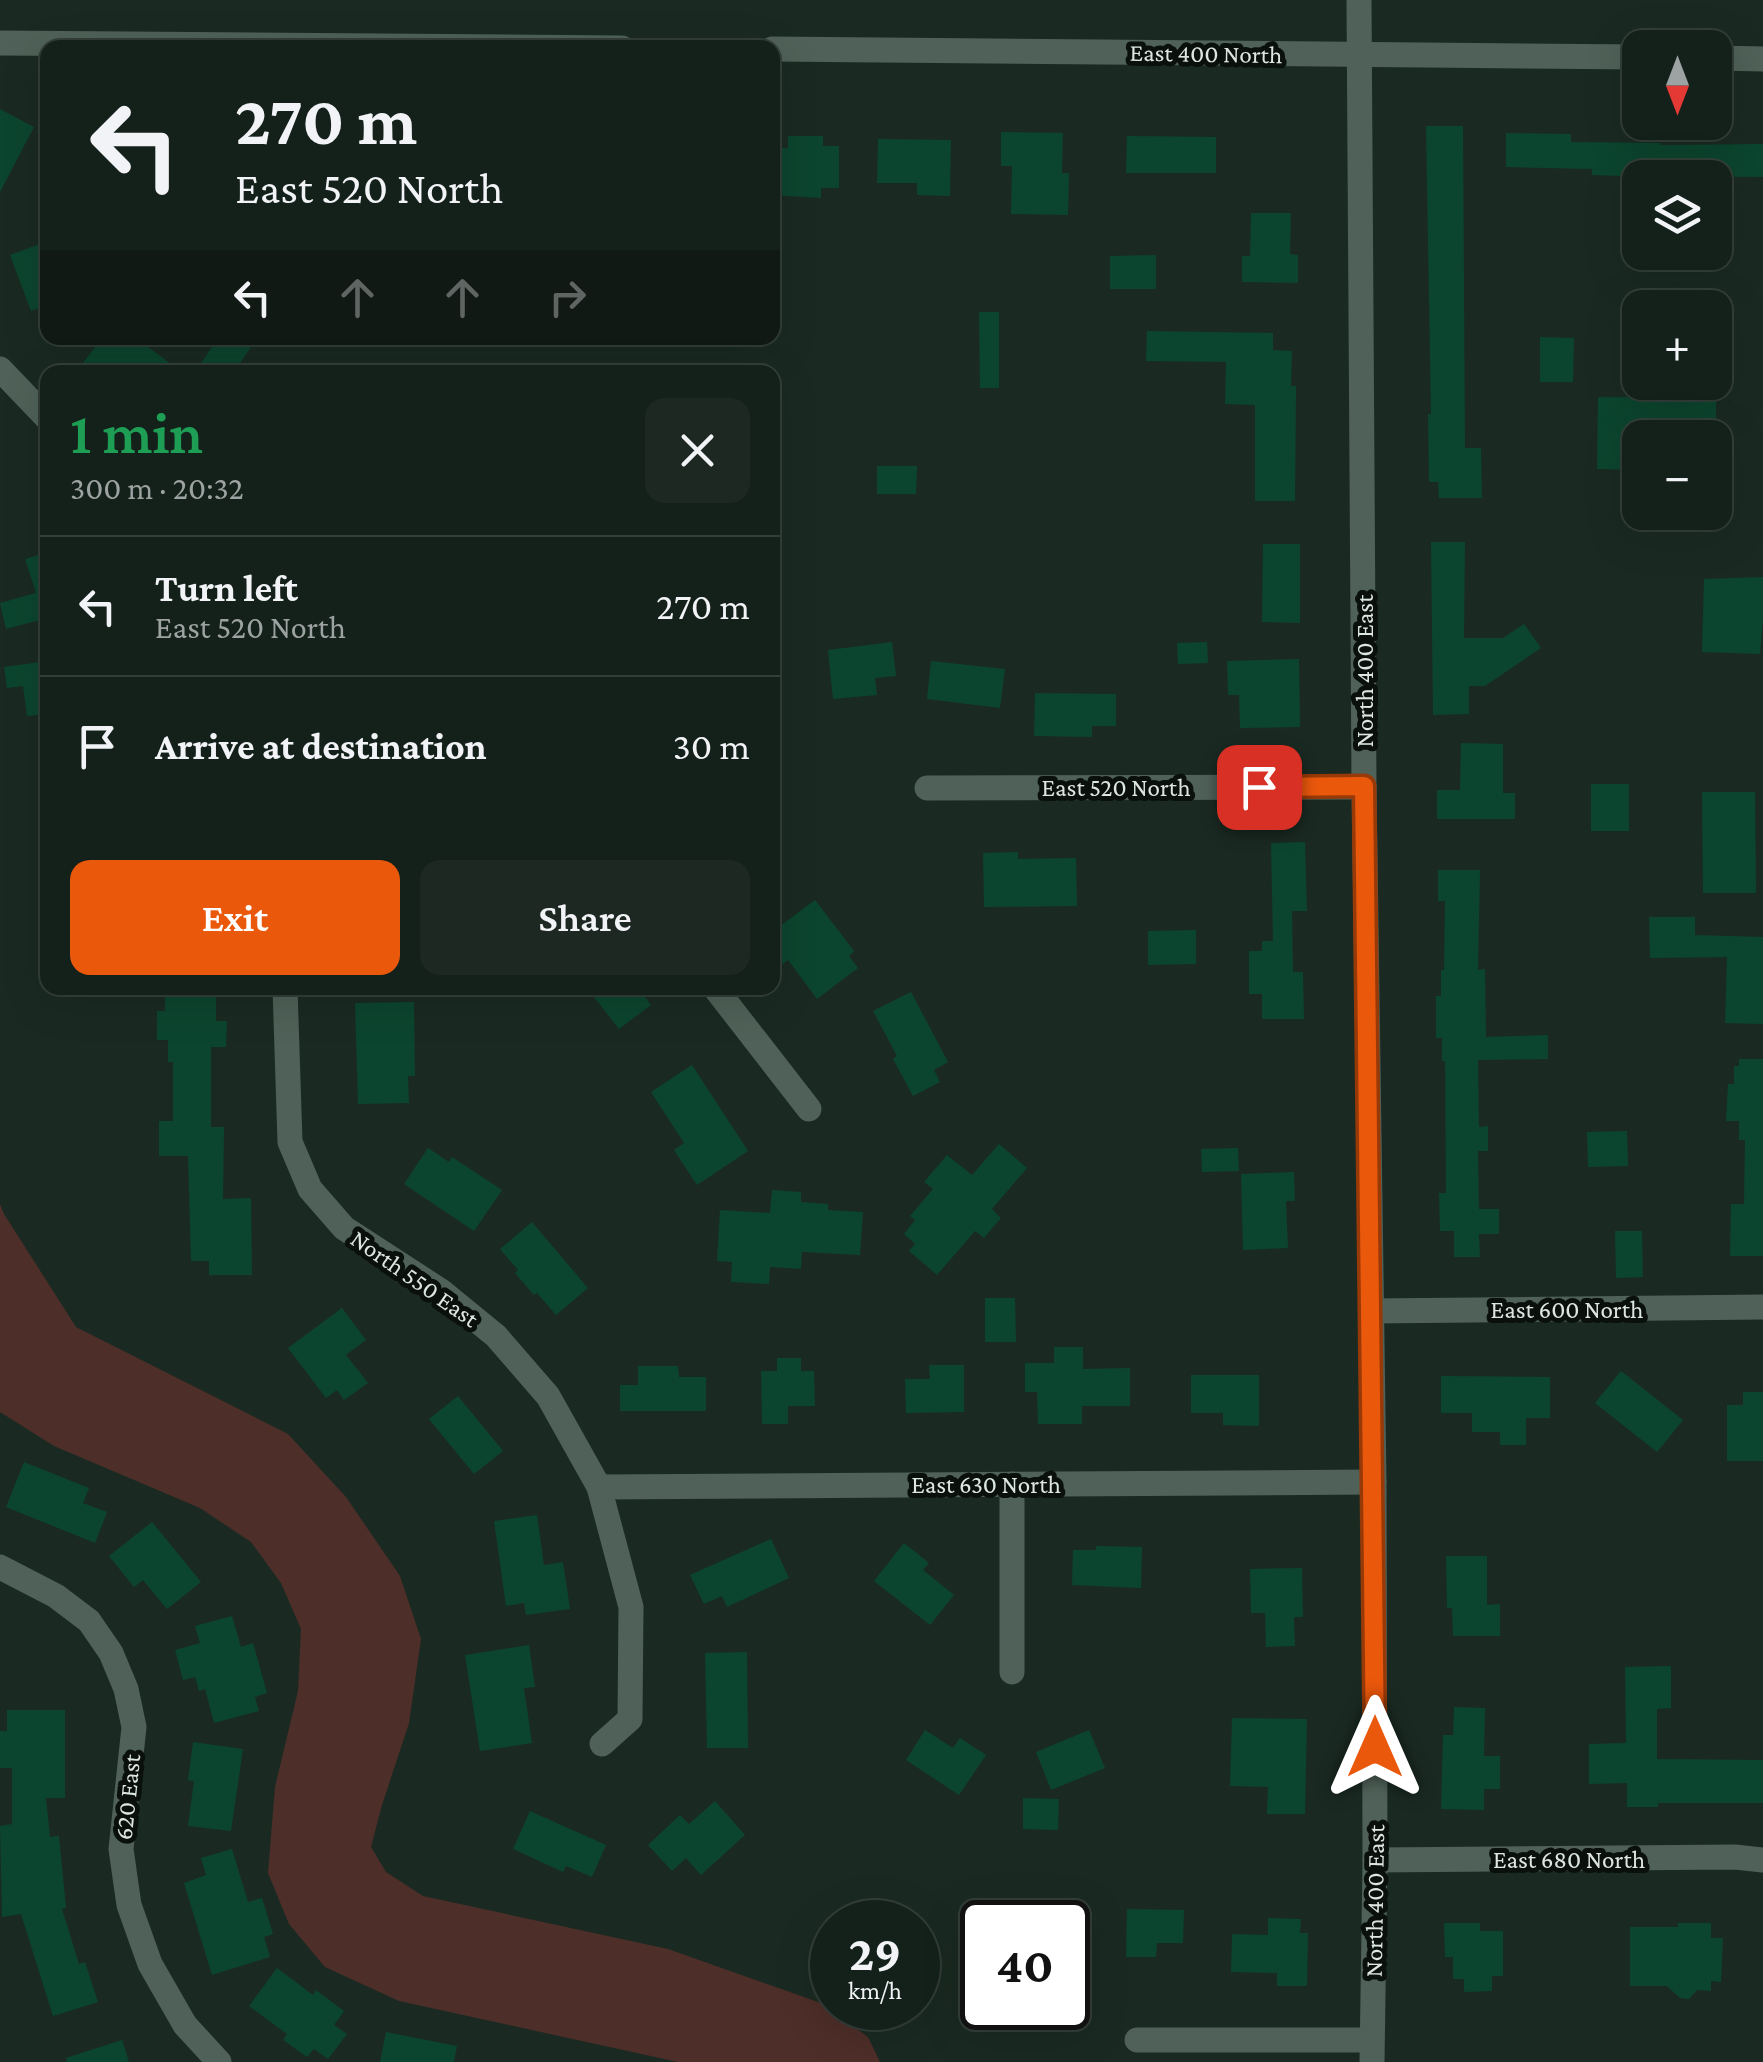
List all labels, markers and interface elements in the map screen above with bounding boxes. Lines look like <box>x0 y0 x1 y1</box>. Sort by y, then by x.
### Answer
north arrow <box>1622 30 1732 140</box>
map controls <box>1622 30 1732 530</box>
street label: East 400 North <box>1129 39 1283 68</box>
icon: left <box>70 80 200 210</box>
text: 270 m <box>235 81 417 159</box>
button: layers <box>1622 160 1732 270</box>
text: East 520 North <box>235 163 503 213</box>
icon: left <box>225 270 280 325</box>
icon: ahead <box>330 270 385 325</box>
icon: ahead <box>435 270 490 325</box>
icon: right <box>540 270 595 325</box>
button: + <box>1622 290 1732 400</box>
button: close <box>645 398 750 503</box>
text: 1 min <box>70 399 203 466</box>
button: − <box>1622 420 1732 530</box>
text: 300 m · 20:32 <box>70 470 244 506</box>
text: Turn left <box>155 567 298 609</box>
icon: left <box>70 579 125 634</box>
text: 270 m <box>656 585 750 627</box>
street label: North 400 East <box>1351 594 1378 747</box>
text: East 520 North <box>155 609 346 645</box>
icon: arrive <box>70 719 125 774</box>
text: Arrive at destination <box>155 725 487 767</box>
text: 30 m <box>673 725 750 767</box>
pin <box>1217 745 1302 830</box>
icon: arrive <box>1232 760 1287 815</box>
street label: East 520 North <box>1041 774 1191 801</box>
button: Exit <box>70 860 400 975</box>
button: Share <box>420 860 750 975</box>
street label: North 550 East <box>346 1225 484 1333</box>
street label: East 600 North <box>1491 1296 1643 1323</box>
street label: East 630 North <box>911 1471 1061 1498</box>
position arrow <box>1323 1695 1427 1799</box>
street label: 620 East <box>110 1752 146 1841</box>
street label: North 400 East <box>1360 1824 1389 1978</box>
street label: East 680 North <box>1493 1846 1645 1873</box>
speed limit sign: 40 <box>960 1900 1090 2030</box>
text: 29 <box>849 1925 901 1981</box>
text: km/h <box>848 1977 902 2004</box>

